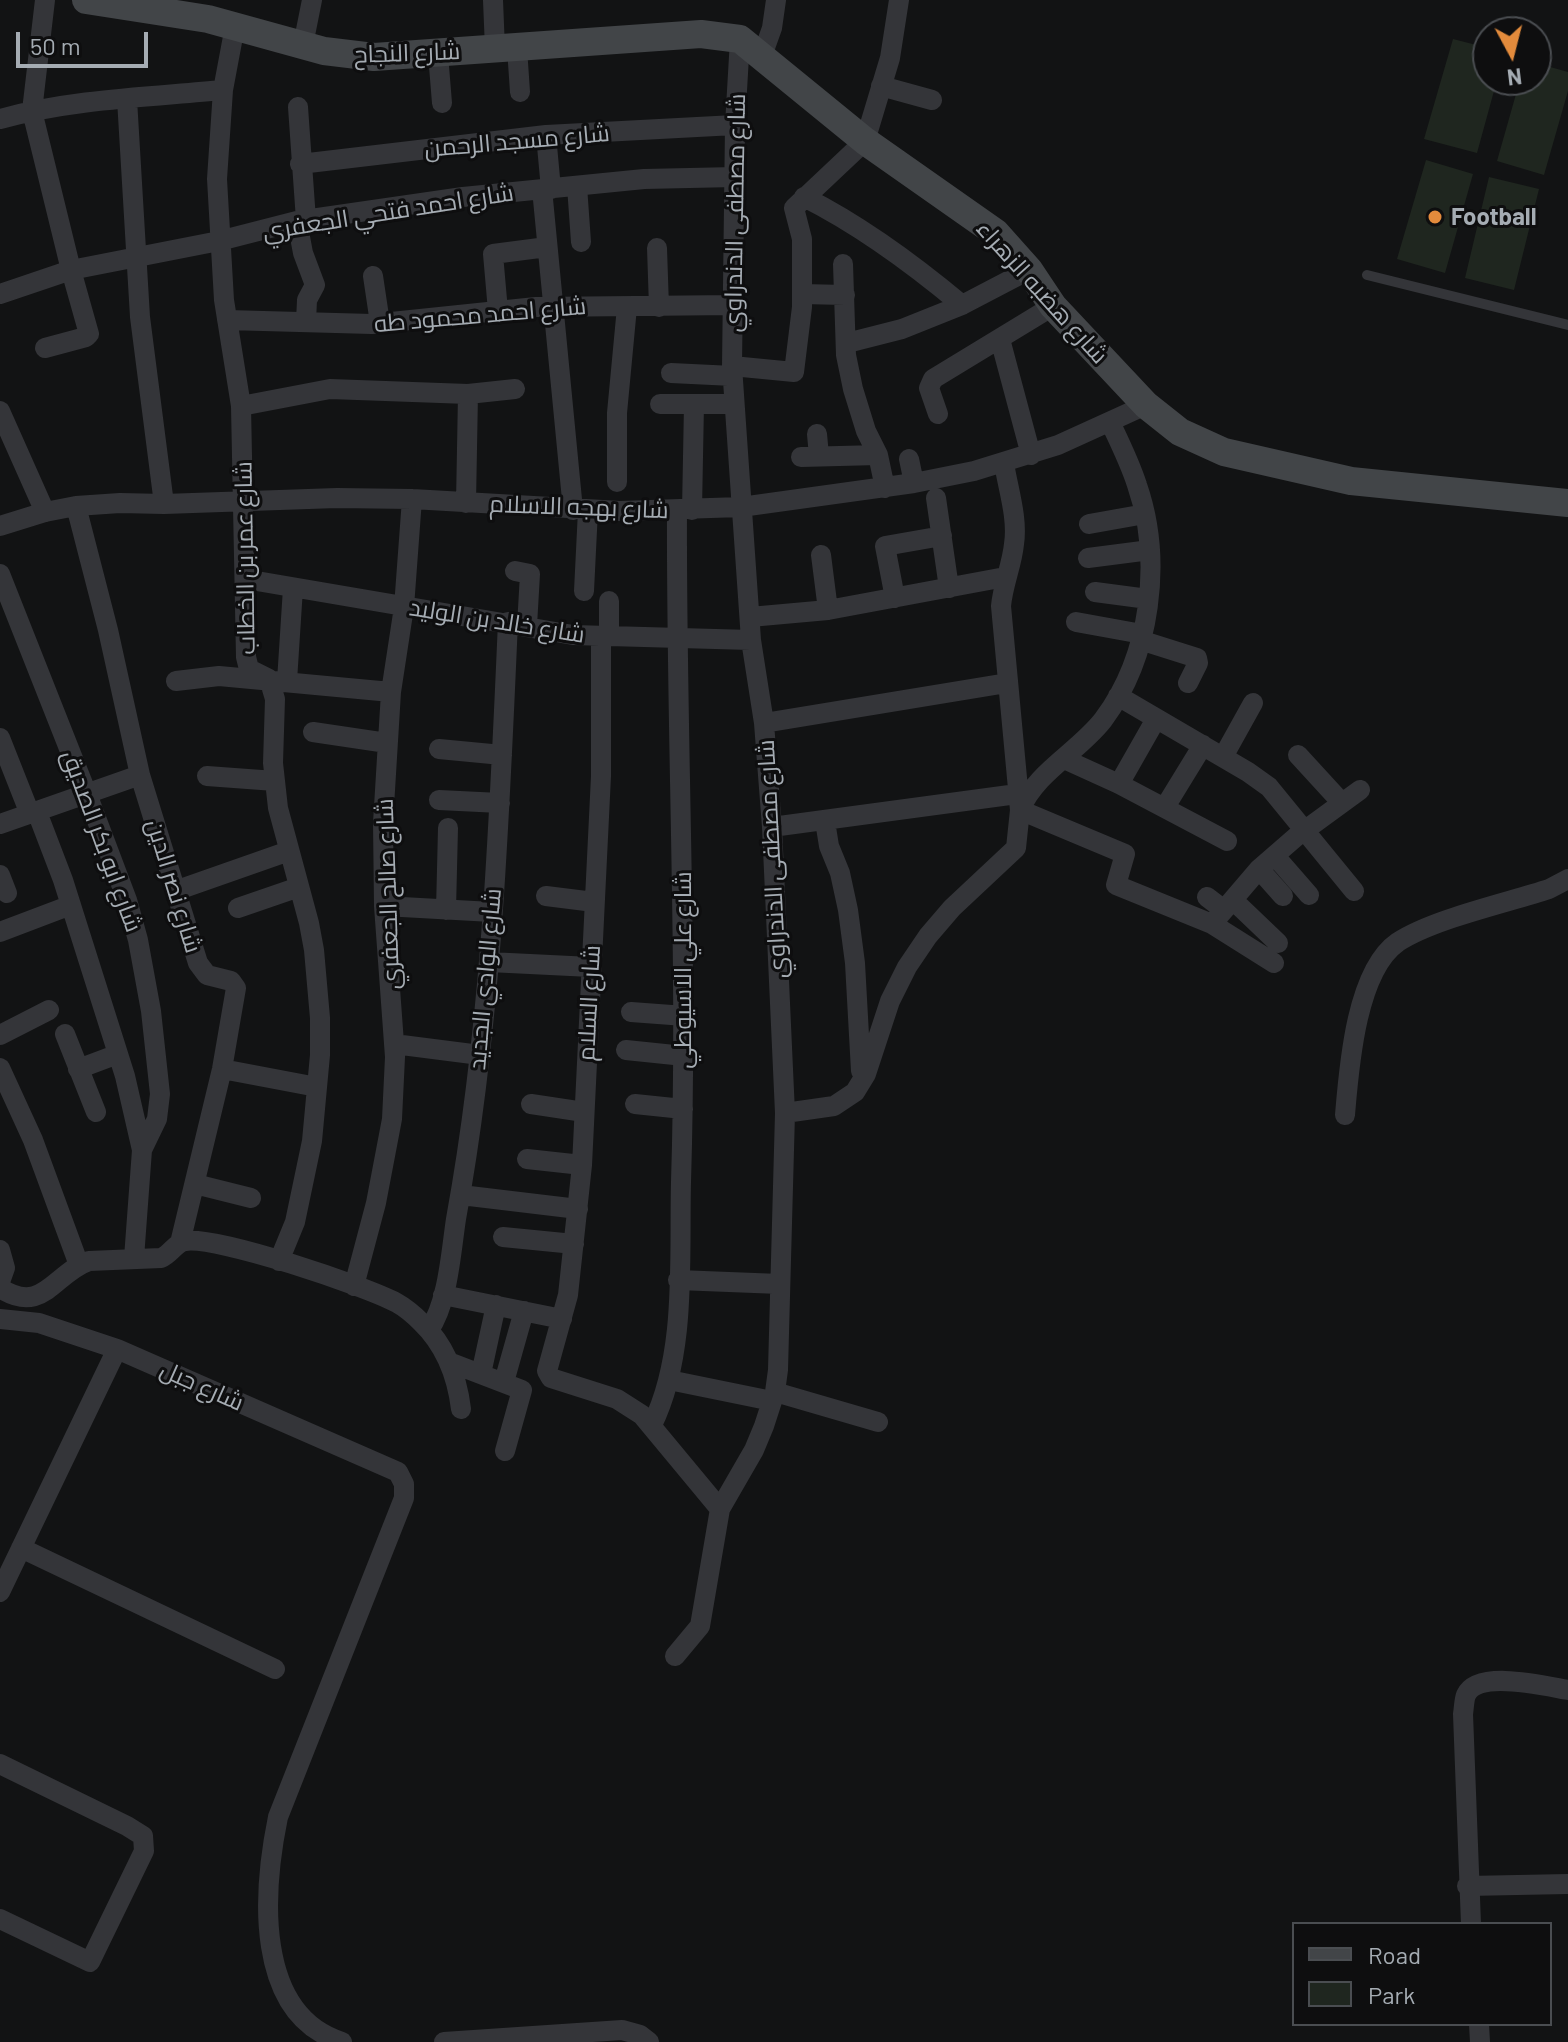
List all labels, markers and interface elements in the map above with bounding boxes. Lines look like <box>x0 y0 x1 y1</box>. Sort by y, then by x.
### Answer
scale bar <box>20 16 152 66</box>
north arrow <box>1472 16 1552 96</box>
text: 50 m <box>30 31 81 60</box>
street label: شارع النجاح <box>353 37 461 69</box>
text: N <box>1506 64 1524 92</box>
street label: شارع مصطفى الدندراوي <box>719 93 751 333</box>
street label: شارع مسجد الرحمن <box>423 119 611 163</box>
street label: شارع احمد فتحي الجعفري <box>260 178 516 246</box>
place label: Football <box>1451 203 1537 231</box>
marker: Football <box>1426 208 1444 226</box>
street label: شارع هضبه الزهراء <box>970 214 1114 370</box>
street label: شارع احمد محمود طه <box>373 291 587 339</box>
street label: شارع عمر بن الخطاب <box>229 461 261 655</box>
street label: شارع بهجه الاسلام <box>489 489 669 525</box>
street label: شارع خالد بن الوليد <box>407 593 587 649</box>
street label: شارع مصطفى الدندراوي <box>751 739 793 979</box>
street label: شارع ابو بكر الصديق <box>56 746 148 936</box>
street label: شارع صالح الجعفري <box>370 798 406 990</box>
street label: شارع نصر الدين <box>140 816 208 956</box>
street label: شارع علي الاسيوطي <box>669 871 697 1069</box>
street label: شارع الوادي الجديد <box>463 887 507 1071</box>
street label: شارع السلام <box>572 944 606 1062</box>
street label: شارع جبل <box>156 1355 248 1417</box>
legend <box>1292 1922 1552 2026</box>
text: Road <box>1368 1940 1421 1969</box>
text: Park <box>1368 1980 1415 2009</box>

